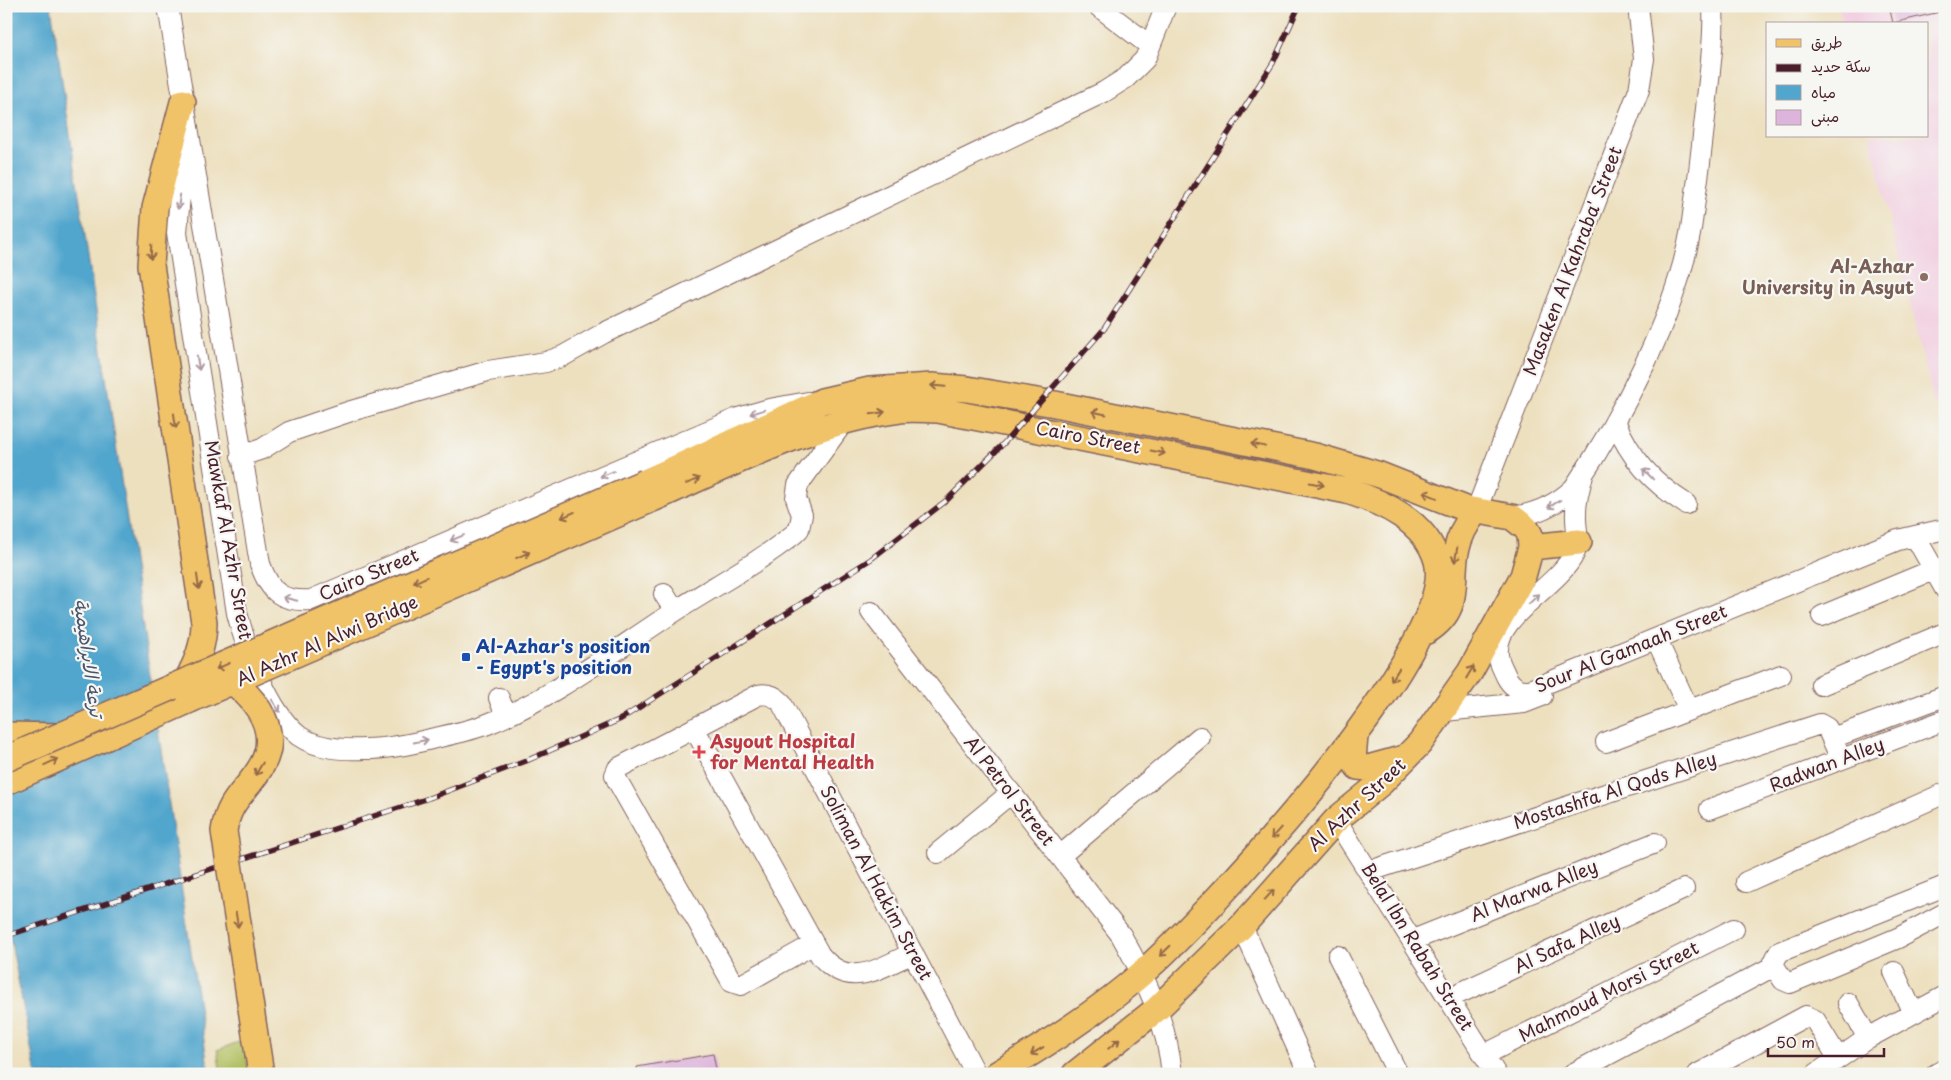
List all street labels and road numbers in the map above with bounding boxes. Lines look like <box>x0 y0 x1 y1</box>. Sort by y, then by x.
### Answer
street label: Masaken Al Kahraba' Street <box>1515 142 1628 379</box>
street label: Cairo Street <box>1034 413 1143 460</box>
street label: Mawkaf Al Azhr Street <box>199 438 260 642</box>
street label: Cairo Street <box>314 540 422 607</box>
street label: Al Azhr Al Alwi Bridge <box>231 587 422 692</box>
street label: Sour Al Gamaah Street <box>1530 597 1731 699</box>
street label: Al Petrol Street <box>959 729 1062 851</box>
street label: Radwan Alley <box>1765 729 1888 798</box>
street label: Mostashfa Al Qods Alley <box>1509 744 1720 835</box>
street label: Al Azhr Street <box>1301 751 1411 857</box>
street label: Soliman Al Hakim Street <box>814 780 940 985</box>
street label: Al Marwa Alley <box>1466 852 1601 928</box>
street label: Belal Ibn Rabah Street <box>1355 857 1481 1036</box>
street label: Al Safa Alley <box>1509 906 1624 979</box>
street label: Mahmoud Morsi Street <box>1514 933 1703 1048</box>

